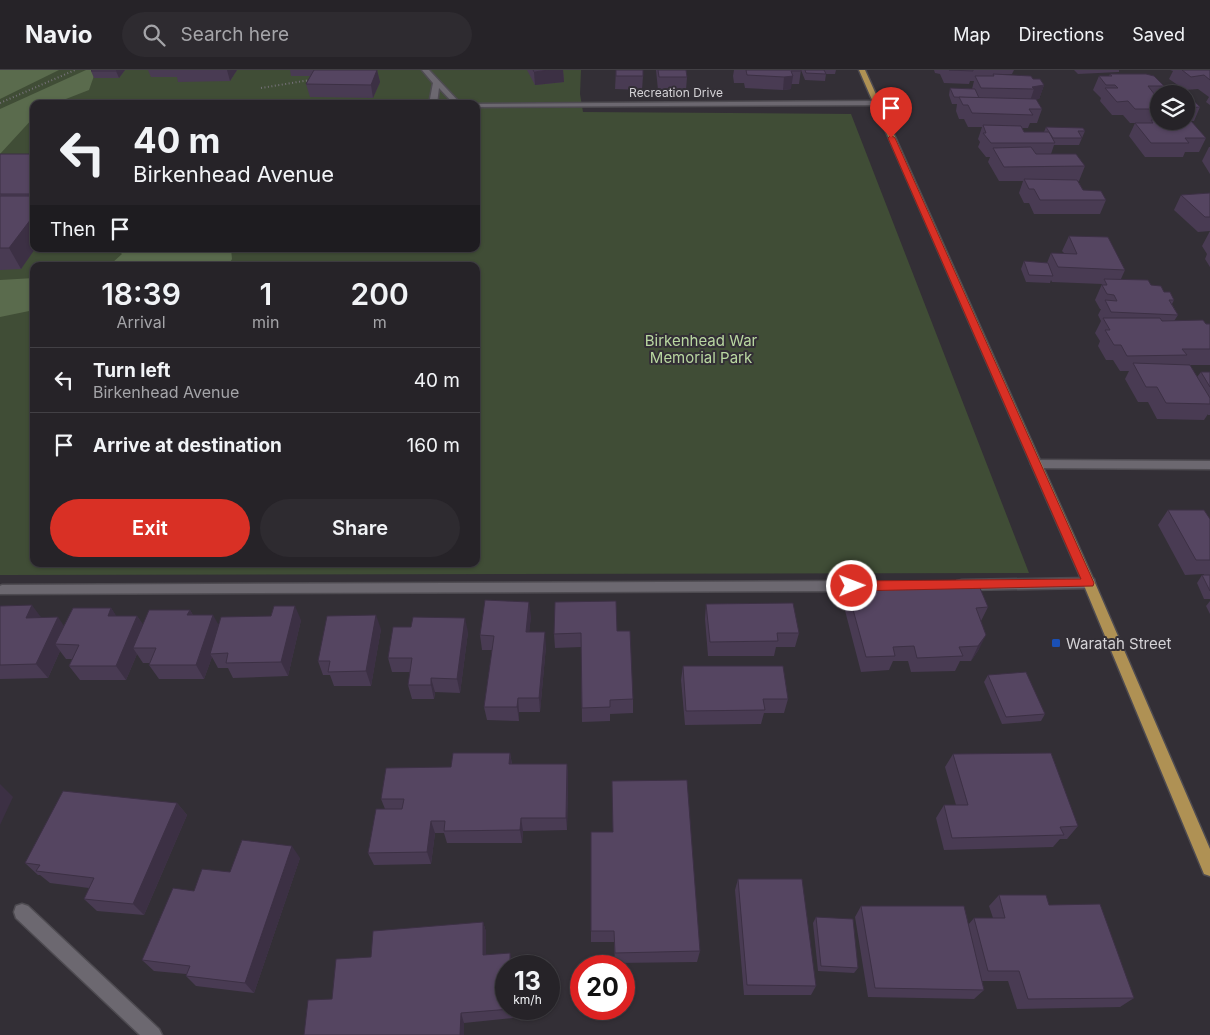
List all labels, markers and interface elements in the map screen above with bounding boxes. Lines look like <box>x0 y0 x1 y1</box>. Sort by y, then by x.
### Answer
search box <box>122 12 472 57</box>
text: Navio <box>25 20 92 49</box>
icon: search <box>140 21 168 49</box>
text: Search here <box>180 23 289 46</box>
text: Map <box>953 24 991 45</box>
text: Directions <box>1019 24 1104 45</box>
text: Saved <box>1132 24 1185 45</box>
street label: Recreation Drive <box>629 85 723 100</box>
map controls <box>1150 85 1195 130</box>
button: layers <box>1150 85 1195 130</box>
pin <box>870 87 912 138</box>
icon: arrive <box>877 94 905 122</box>
text: 40 m <box>133 119 221 161</box>
icon: left <box>50 120 115 185</box>
text: Birkenhead Avenue <box>133 161 334 187</box>
icon: arrive <box>106 215 134 243</box>
text: Then <box>50 218 96 241</box>
text: 18:39 <box>101 276 181 312</box>
text: 1 <box>259 276 272 312</box>
text: 200 <box>351 276 409 312</box>
text: Arrival <box>116 312 166 332</box>
text: min <box>252 312 279 332</box>
text: m <box>373 312 387 332</box>
park label: Birkenhead War Memorial Park <box>645 331 758 367</box>
text: Turn left <box>93 359 171 382</box>
icon: left <box>50 366 78 394</box>
text: 40 m <box>414 369 460 392</box>
text: Birkenhead Avenue <box>93 382 239 402</box>
icon: arrive <box>50 431 78 459</box>
text: Arrive at destination <box>93 434 282 457</box>
text: 160 m <box>407 434 460 457</box>
button: Exit <box>50 499 250 557</box>
button: Share <box>260 499 460 557</box>
position arrow <box>825 559 877 611</box>
place label: Waratah Street <box>1066 634 1171 653</box>
marker: Waratah Street <box>1050 637 1062 649</box>
speed limit sign: 20 <box>570 955 635 1020</box>
text: 13 <box>514 966 541 996</box>
text: km/h <box>513 992 542 1007</box>

